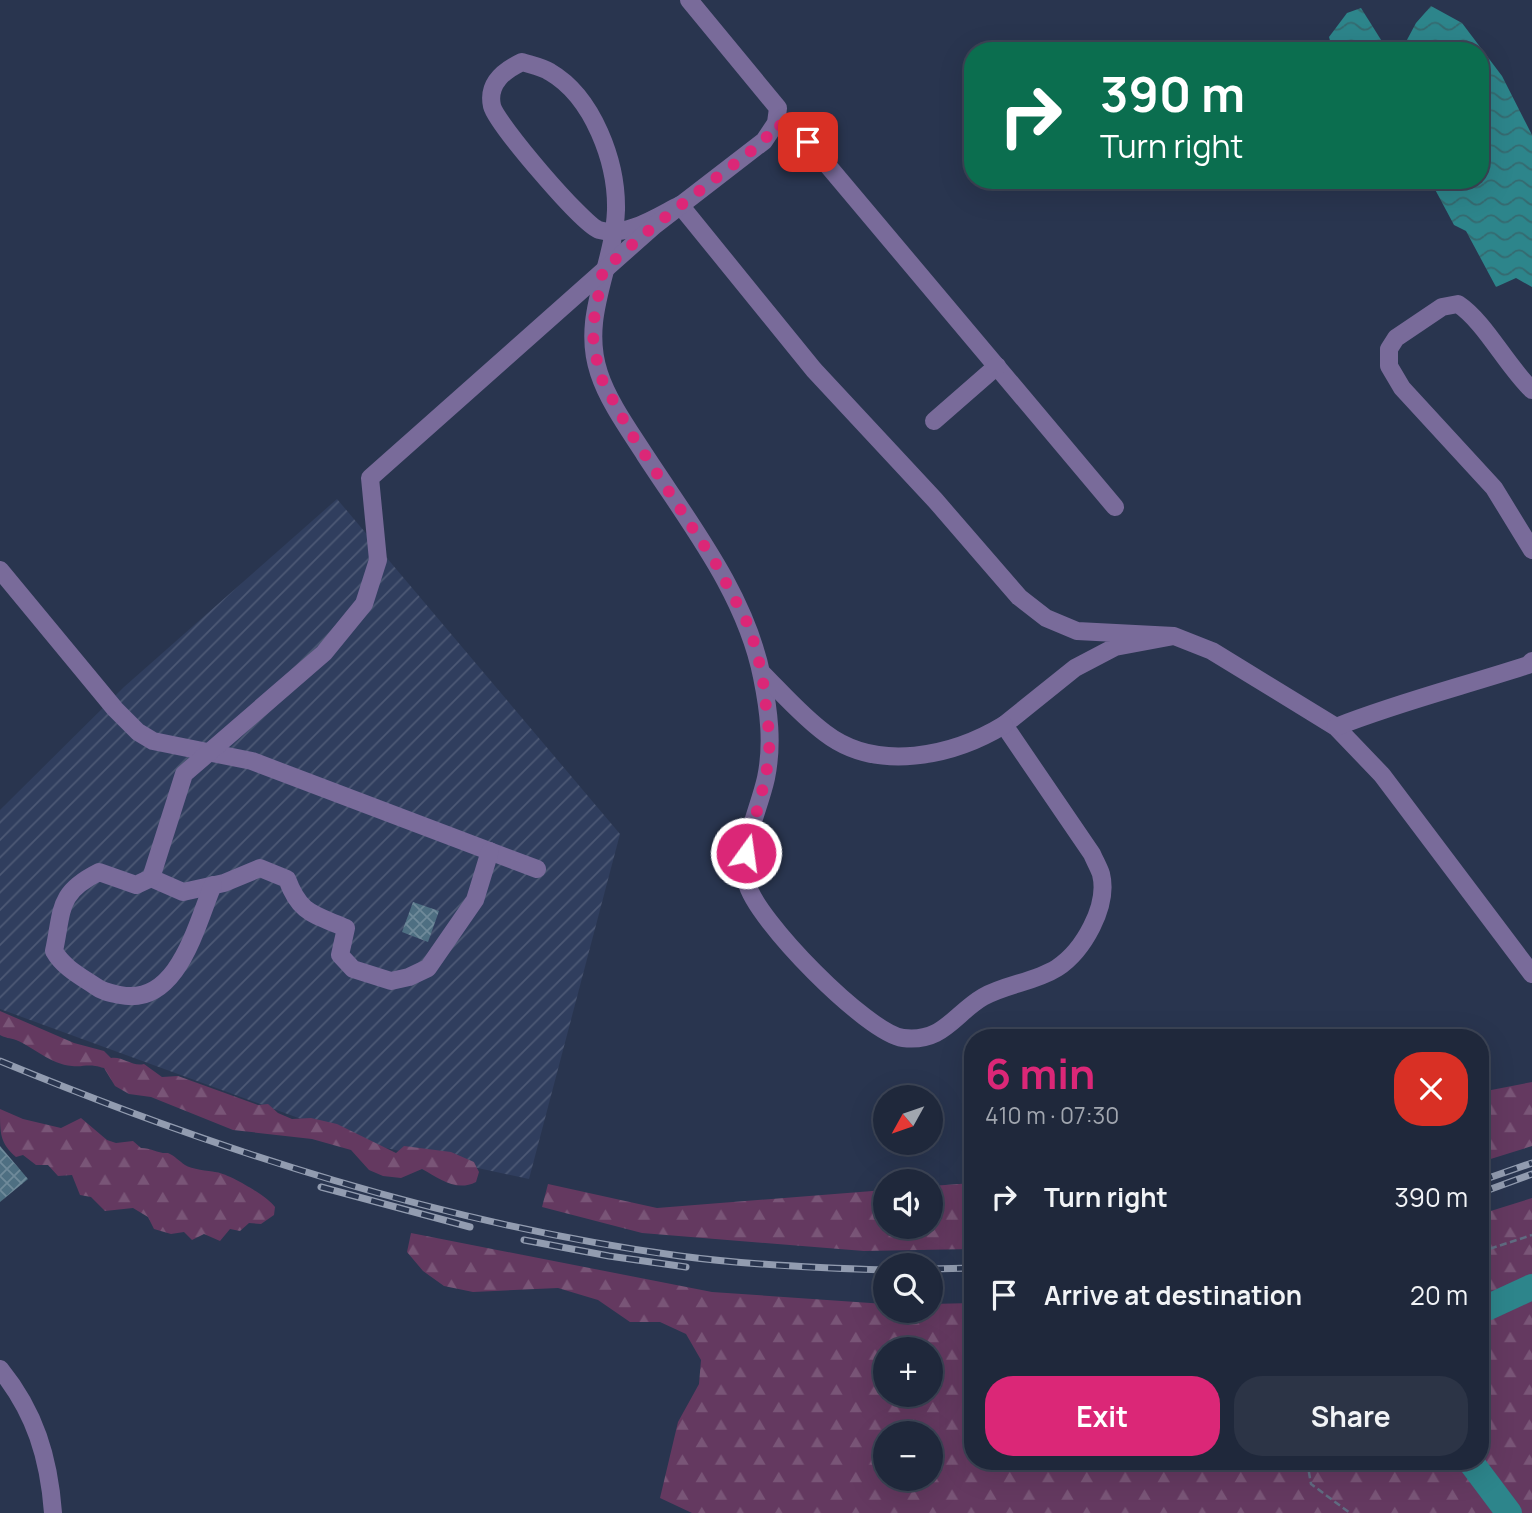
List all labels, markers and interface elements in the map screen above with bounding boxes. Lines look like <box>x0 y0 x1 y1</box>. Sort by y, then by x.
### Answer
text: 390 m <box>1100 60 1245 127</box>
icon: right <box>985 70 1076 161</box>
pin <box>778 112 838 172</box>
icon: arrive <box>789 123 827 161</box>
text: Turn right <box>1100 124 1243 168</box>
position arrow <box>709 816 783 890</box>
text: 6 min <box>985 1044 1095 1102</box>
button: close <box>1394 1052 1468 1126</box>
north arrow <box>873 1085 943 1155</box>
map controls <box>873 1085 943 1491</box>
text: 410 m · 07:30 <box>985 1099 1119 1131</box>
button: sound <box>873 1169 943 1239</box>
icon: right <box>985 1178 1023 1216</box>
text: Turn right <box>1044 1179 1168 1215</box>
text: 390 m <box>1394 1179 1468 1215</box>
button: search <box>873 1253 943 1323</box>
icon: arrive <box>985 1276 1023 1314</box>
text: Arrive at destination <box>1044 1277 1302 1313</box>
text: 20 m <box>1410 1277 1468 1313</box>
button: + <box>873 1337 943 1407</box>
button: Exit <box>985 1376 1220 1456</box>
button: Share <box>1234 1376 1468 1456</box>
button: − <box>873 1421 943 1491</box>

